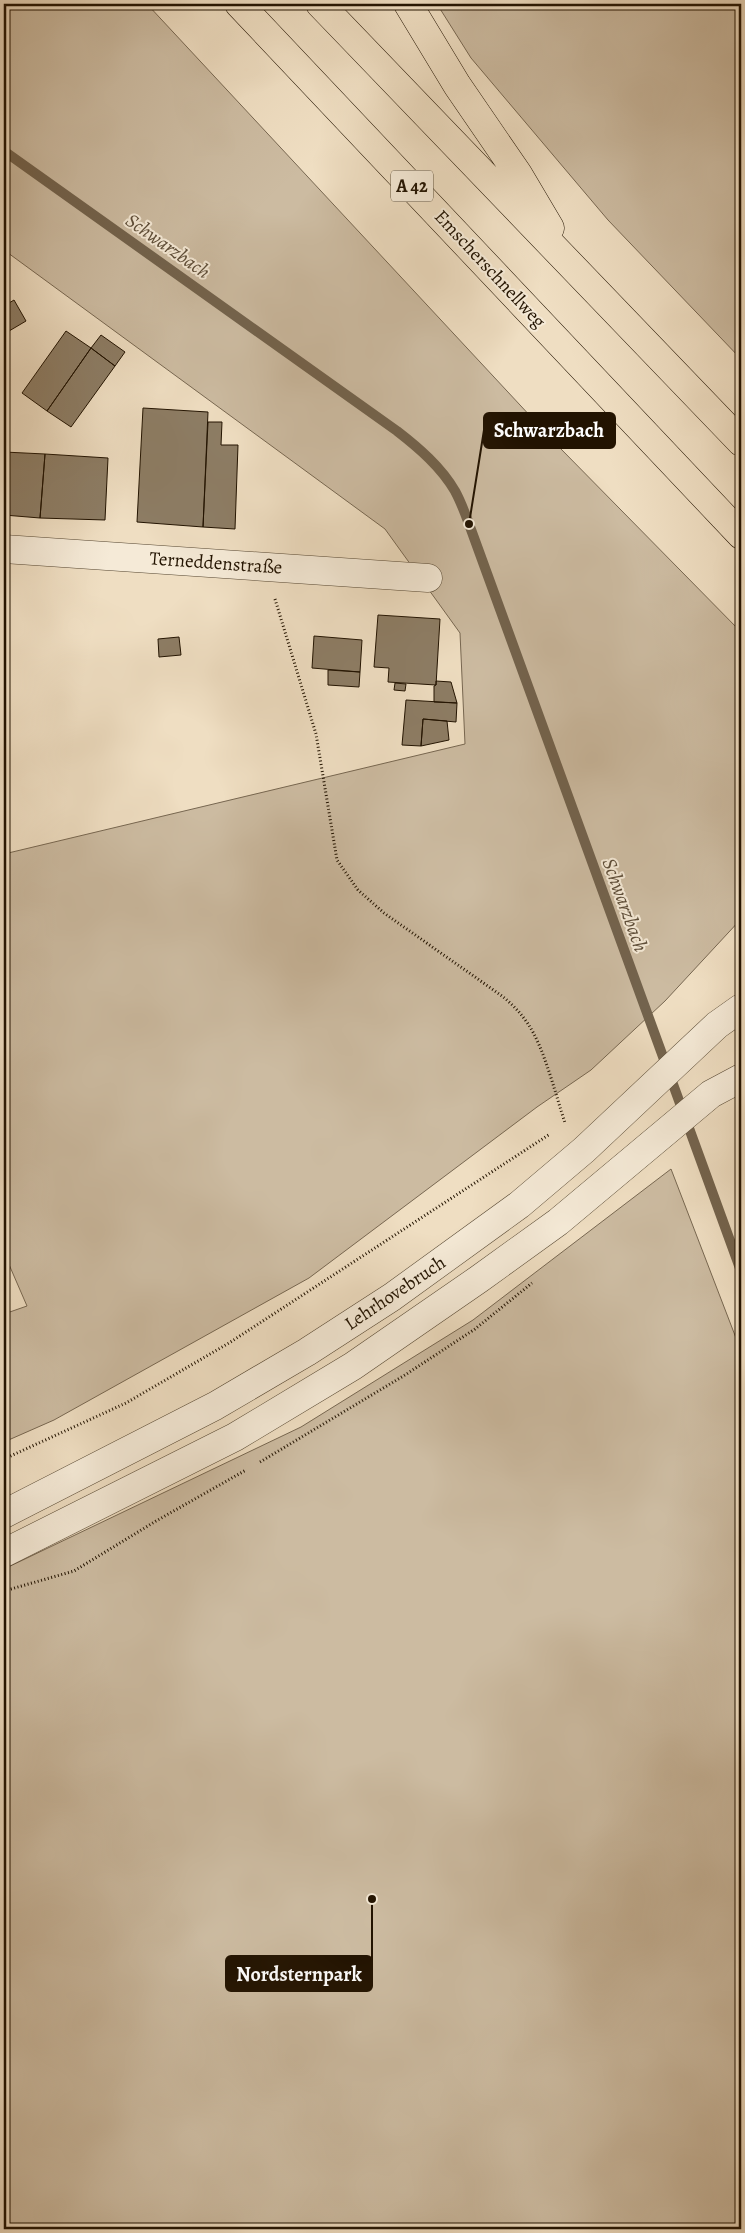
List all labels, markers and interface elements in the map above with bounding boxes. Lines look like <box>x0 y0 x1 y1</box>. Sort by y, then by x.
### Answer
road number: A 42 <box>391 170 433 202</box>
street label: Emscherschnellweg <box>428 204 552 334</box>
water label: Schwarzbach <box>120 207 216 285</box>
callout: Schwarzbach <box>484 413 615 448</box>
text: Schwarzbach <box>494 417 604 444</box>
street label: Terneddenstraße <box>149 545 283 581</box>
water label: Schwarzbach <box>596 854 654 956</box>
street label: Lehrhovebruch <box>339 1250 451 1336</box>
callout: Nordsternpark <box>226 1956 372 1991</box>
text: Nordsternpark <box>236 1961 362 1988</box>

